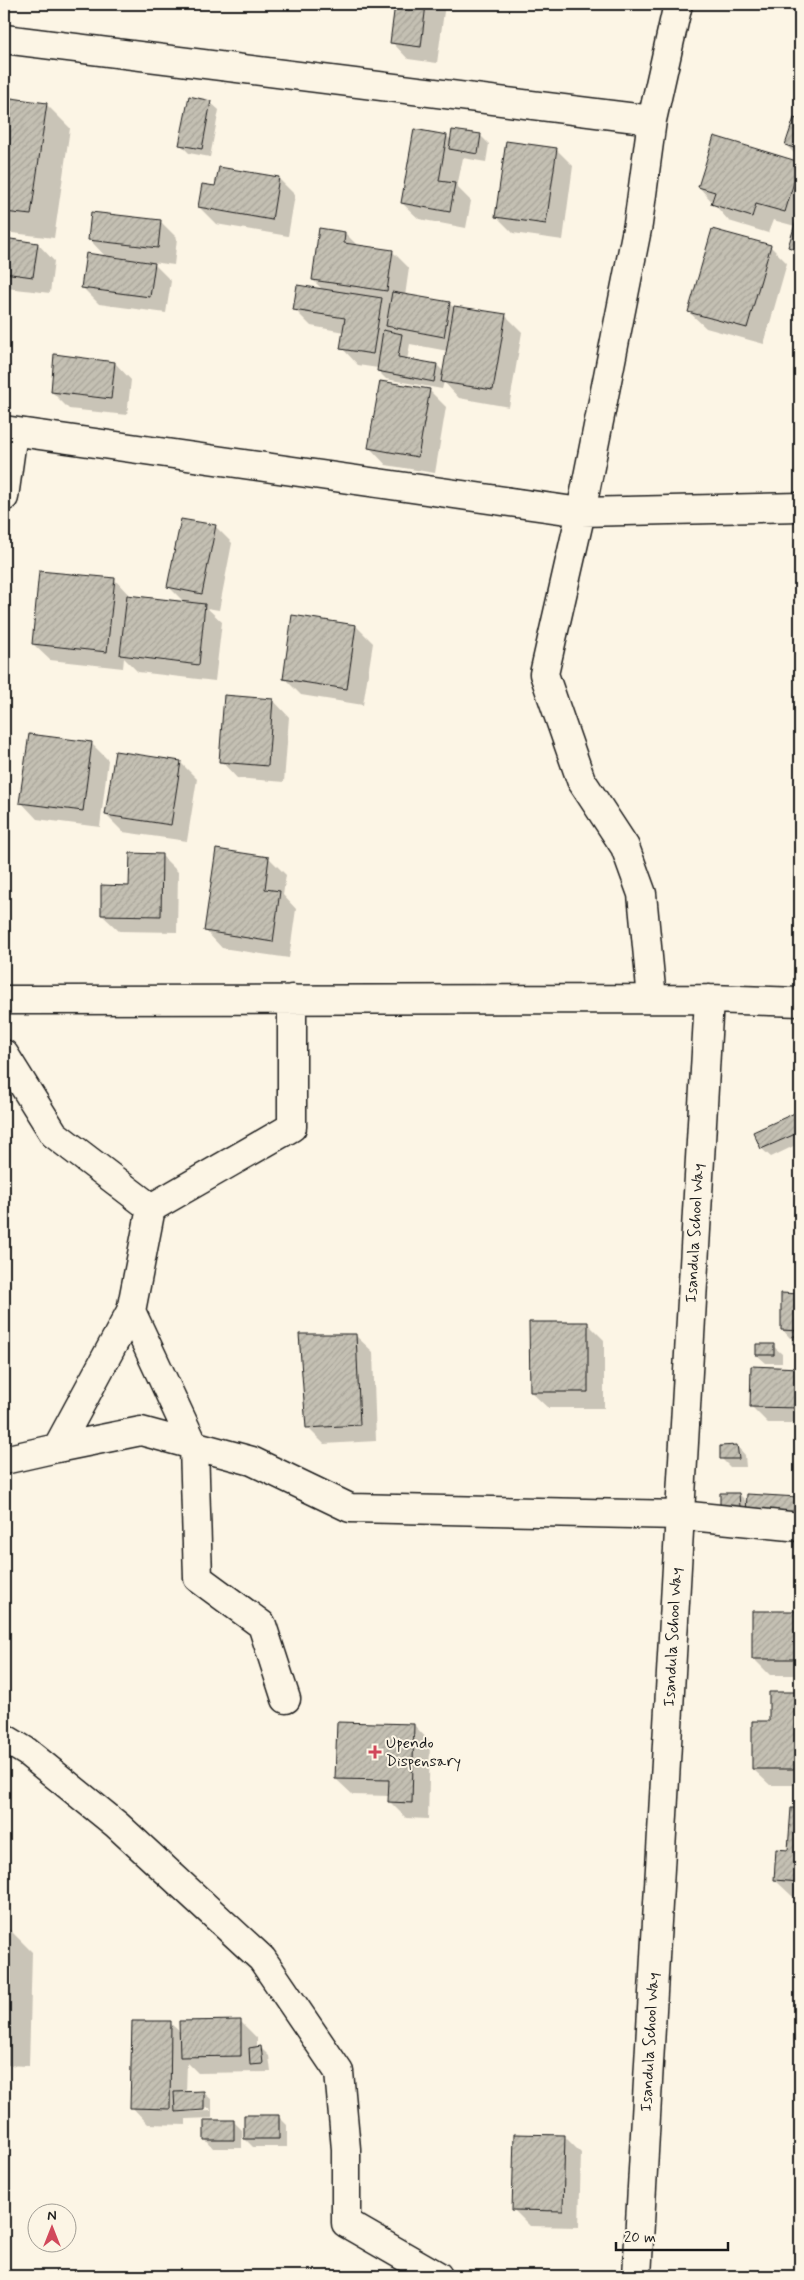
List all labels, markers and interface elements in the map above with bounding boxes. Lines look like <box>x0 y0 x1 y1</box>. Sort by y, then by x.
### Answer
street label: Isandula School Way <box>681 1163 709 1303</box>
street label: Isandula School Way <box>659 1567 687 1707</box>
place label: Upendo Dispensary <box>386 1733 461 1772</box>
marker: Upendo Dispensary <box>368 1745 382 1759</box>
street label: Isandula School Way <box>636 1972 664 2112</box>
north arrow <box>28 2202 78 2252</box>
text: N <box>47 2207 57 2225</box>
scale bar <box>616 2220 729 2252</box>
text: 20 m <box>624 2228 656 2248</box>

